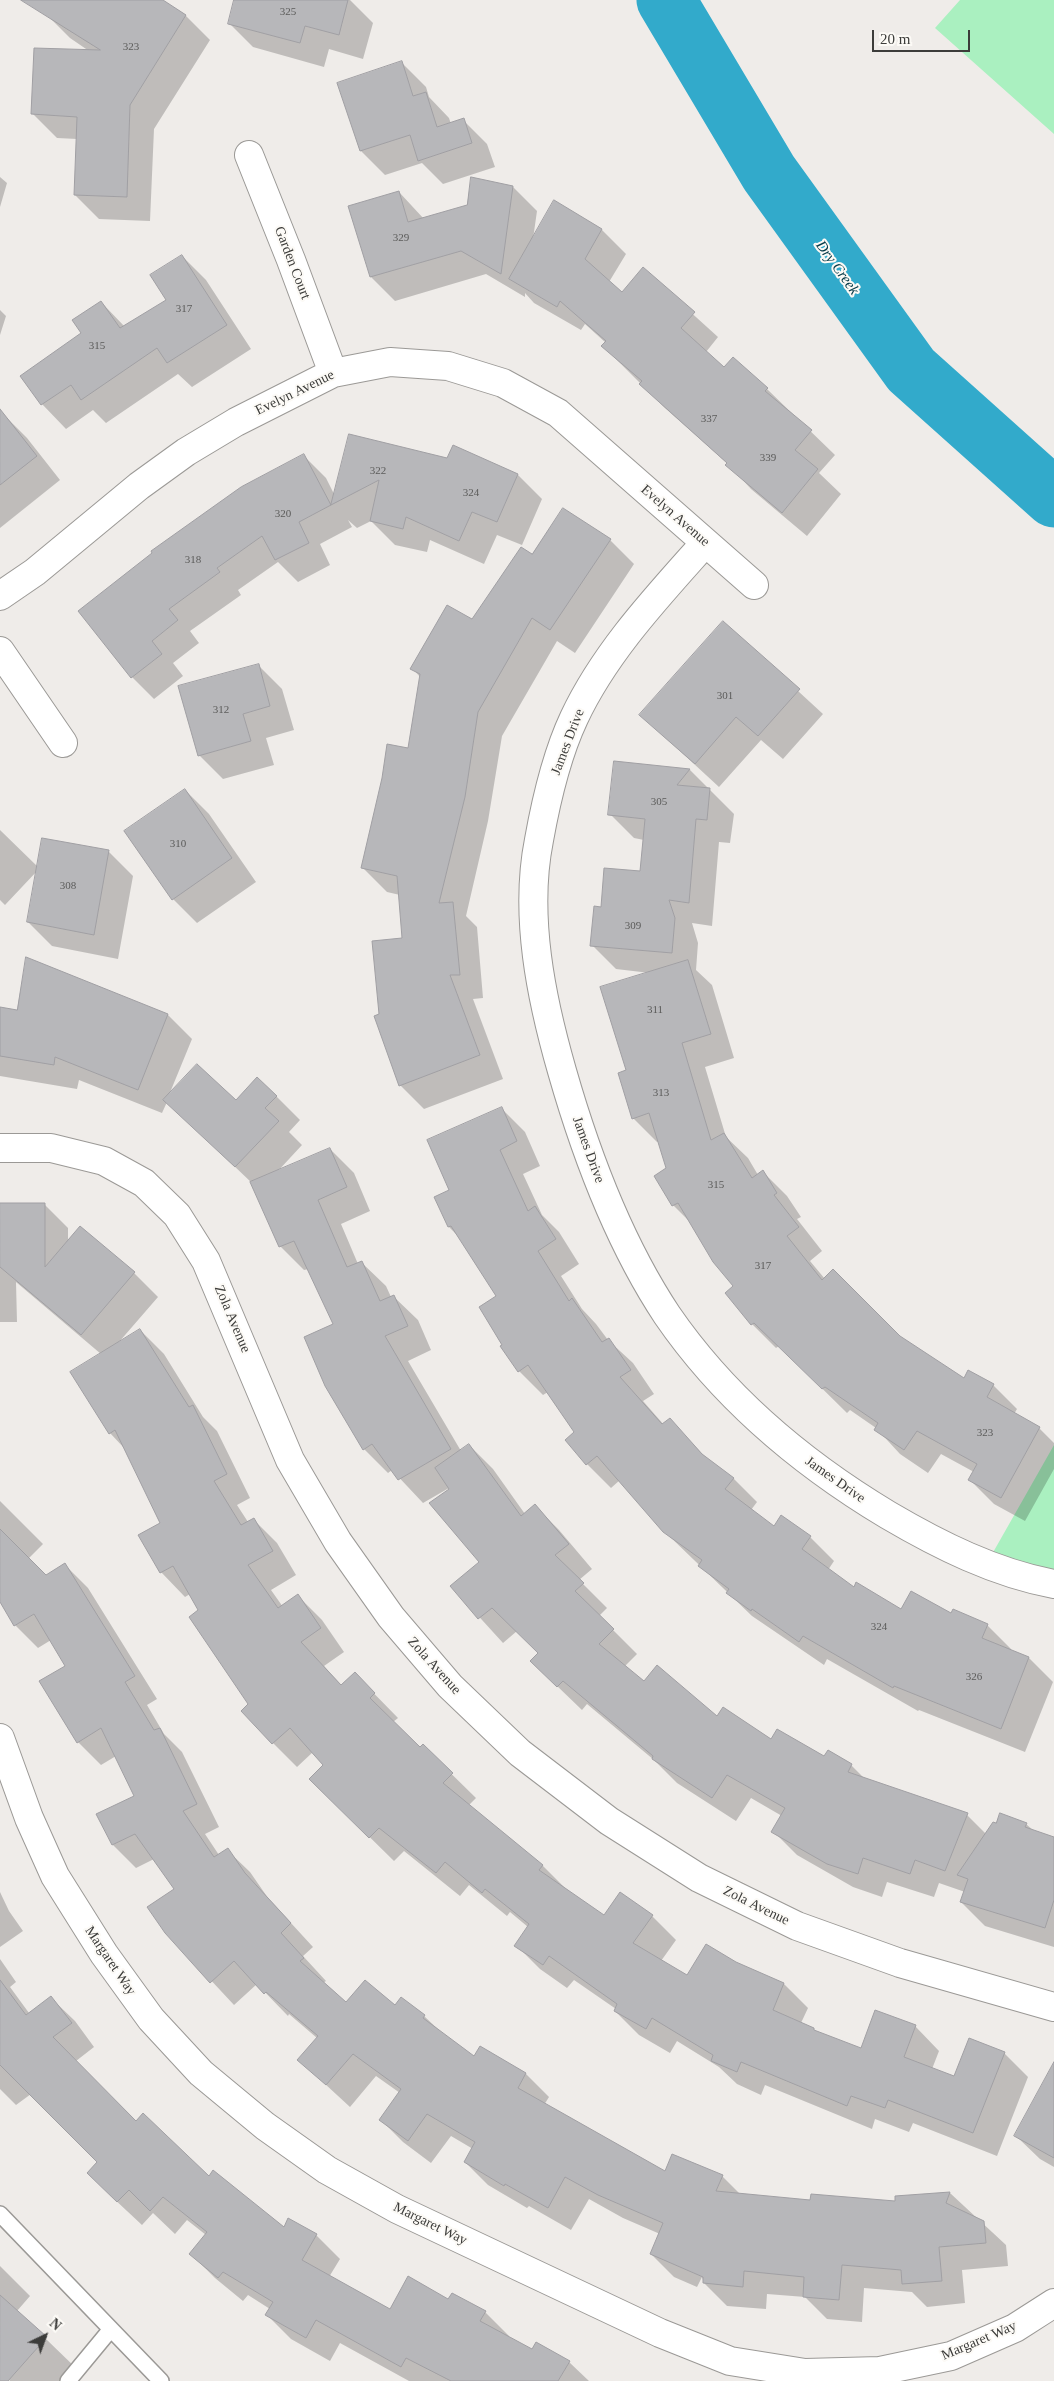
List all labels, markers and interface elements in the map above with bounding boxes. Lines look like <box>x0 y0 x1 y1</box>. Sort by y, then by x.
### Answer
house number: 325 <box>280 5 296 19</box>
scale bar <box>874 20 972 52</box>
text: 20 m <box>880 31 910 47</box>
house number: 323 <box>123 40 139 54</box>
street label: Garden Court <box>270 224 314 302</box>
house number: 329 <box>393 231 409 245</box>
water label: Dry Creek <box>811 237 863 299</box>
house number: 317 <box>176 302 192 316</box>
house number: 315 <box>89 339 105 353</box>
street label: Evelyn Avenue <box>253 367 337 419</box>
house number: 337 <box>701 412 717 426</box>
house number: 339 <box>760 451 776 465</box>
house number: 322 <box>370 464 386 478</box>
street label: Evelyn Avenue <box>637 482 713 550</box>
house number: 324 <box>463 486 479 500</box>
house number: 320 <box>275 507 291 521</box>
house number: 318 <box>185 553 201 567</box>
house number: 301 <box>717 689 733 703</box>
house number: 312 <box>213 703 229 717</box>
street label: James Drive <box>548 707 588 777</box>
house number: 305 <box>651 795 667 809</box>
house number: 310 <box>170 837 186 851</box>
house number: 308 <box>60 879 76 893</box>
house number: 309 <box>625 919 641 933</box>
house number: 311 <box>647 1003 663 1017</box>
house number: 313 <box>653 1086 669 1100</box>
street label: James Drive <box>568 1114 608 1186</box>
house number: 315 <box>708 1178 724 1192</box>
house number: 317 <box>755 1259 771 1273</box>
street label: Zola Avenue <box>210 1283 254 1355</box>
house number: 323 <box>977 1426 993 1440</box>
street label: James Drive <box>802 1453 868 1507</box>
house number: 324 <box>871 1620 887 1634</box>
street label: Zola Avenue <box>404 1634 464 1698</box>
house number: 326 <box>966 1670 982 1684</box>
street label: Zola Avenue <box>720 1883 792 1929</box>
street label: Margaret Way <box>81 1923 139 1999</box>
street label: Margaret Way <box>390 2199 470 2249</box>
north arrow <box>20 2311 70 2361</box>
text: N <box>47 2316 64 2333</box>
street label: Margaret Way <box>939 2318 1019 2364</box>

